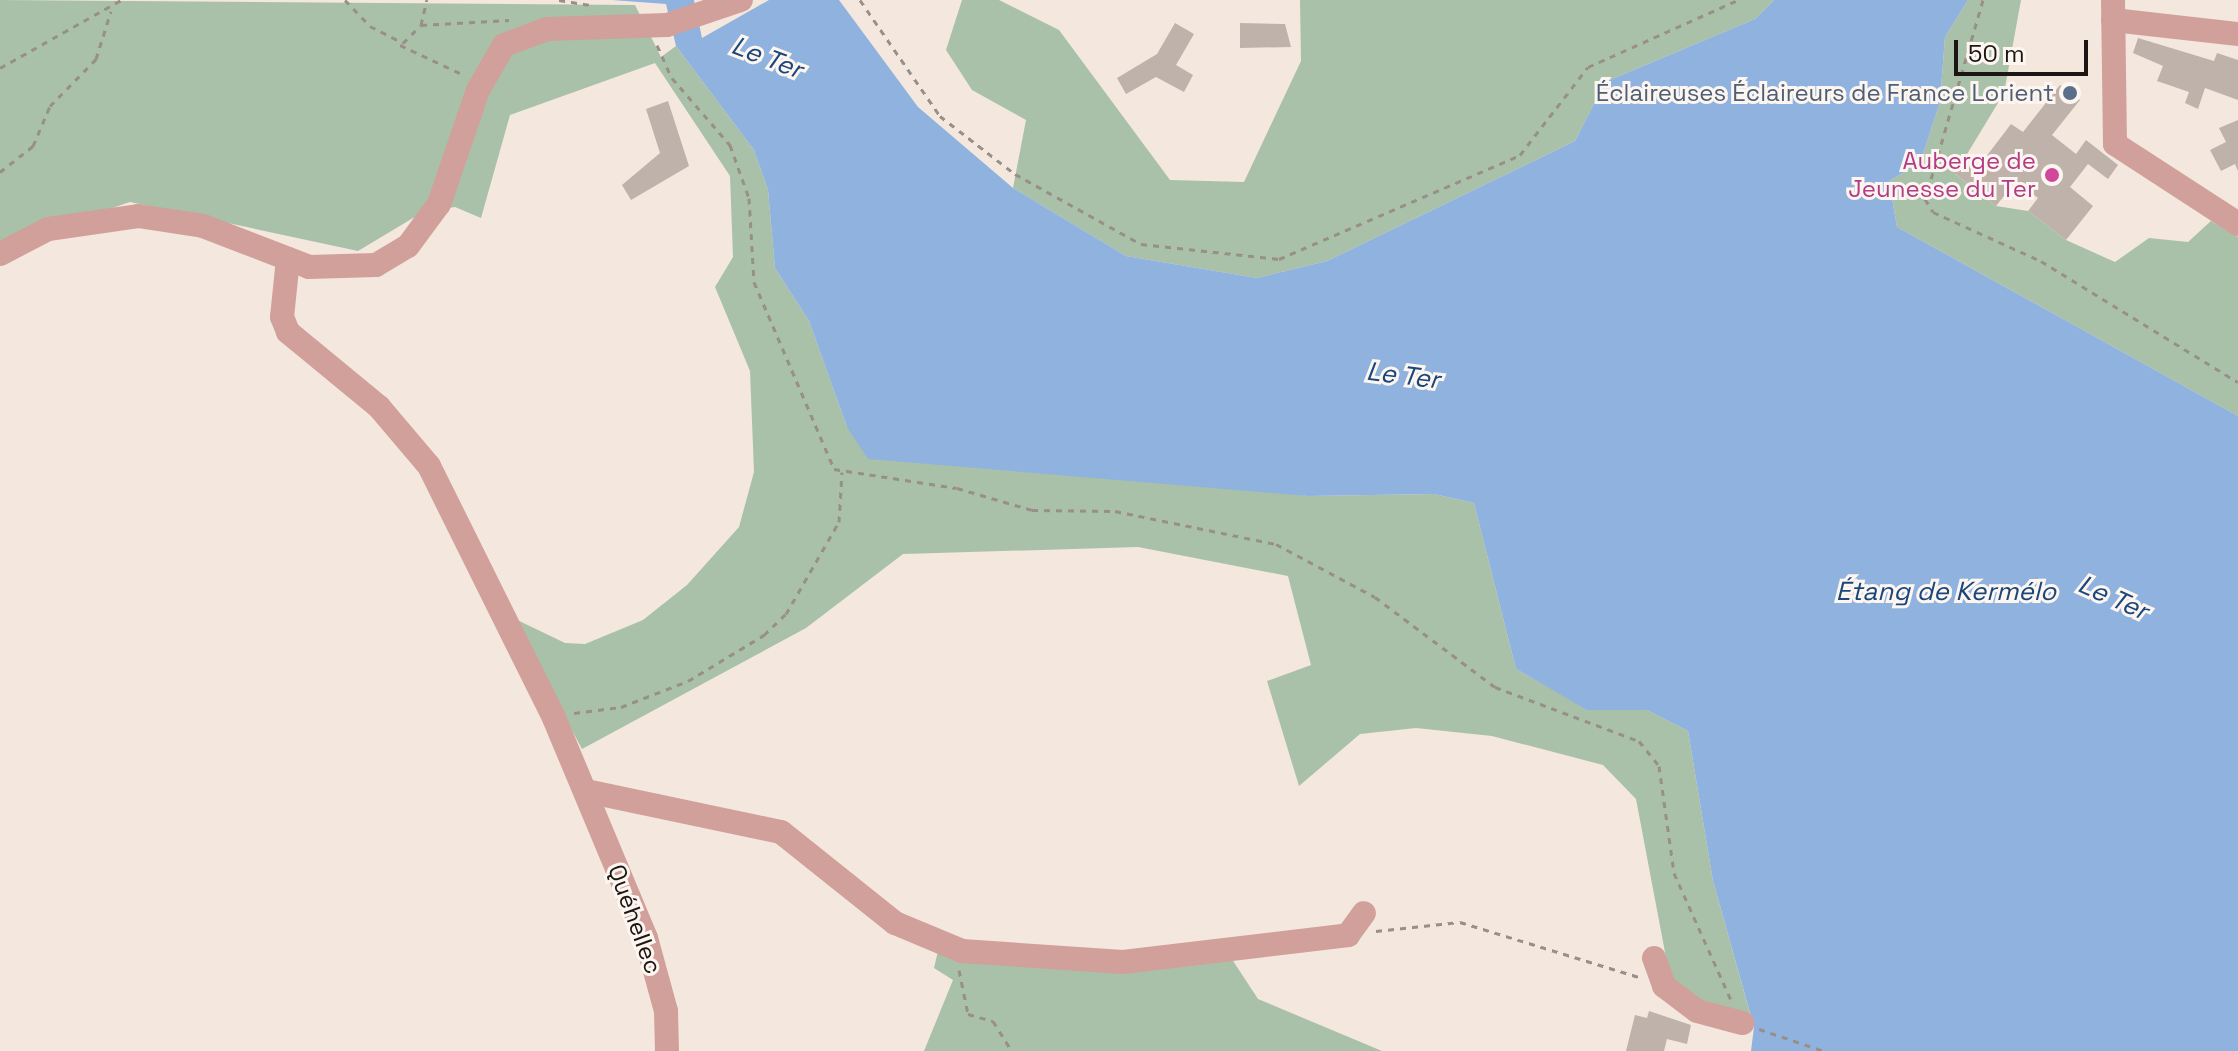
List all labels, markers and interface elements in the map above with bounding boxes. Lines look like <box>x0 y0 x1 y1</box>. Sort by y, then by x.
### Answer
scale bar <box>1958 24 2092 74</box>
water label: Le Ter <box>727 30 807 86</box>
text: 50 m <box>1968 38 2025 69</box>
place label: Éclaireuses Éclaireurs de France Lorient <box>1596 79 2054 107</box>
marker: Éclaireuses Éclaireurs de France Lorient <box>2061 84 2079 102</box>
place label: Auberge de Jeunesse du Ter <box>1848 147 2036 203</box>
marker: Auberge de Jeunesse du Ter <box>2043 166 2061 184</box>
water label: Le Ter <box>1364 356 1442 396</box>
water label: Le Ter <box>2073 569 2153 627</box>
water label: Étang de Kermélo <box>1836 576 2056 608</box>
street label: Quéhellec <box>602 860 668 978</box>

